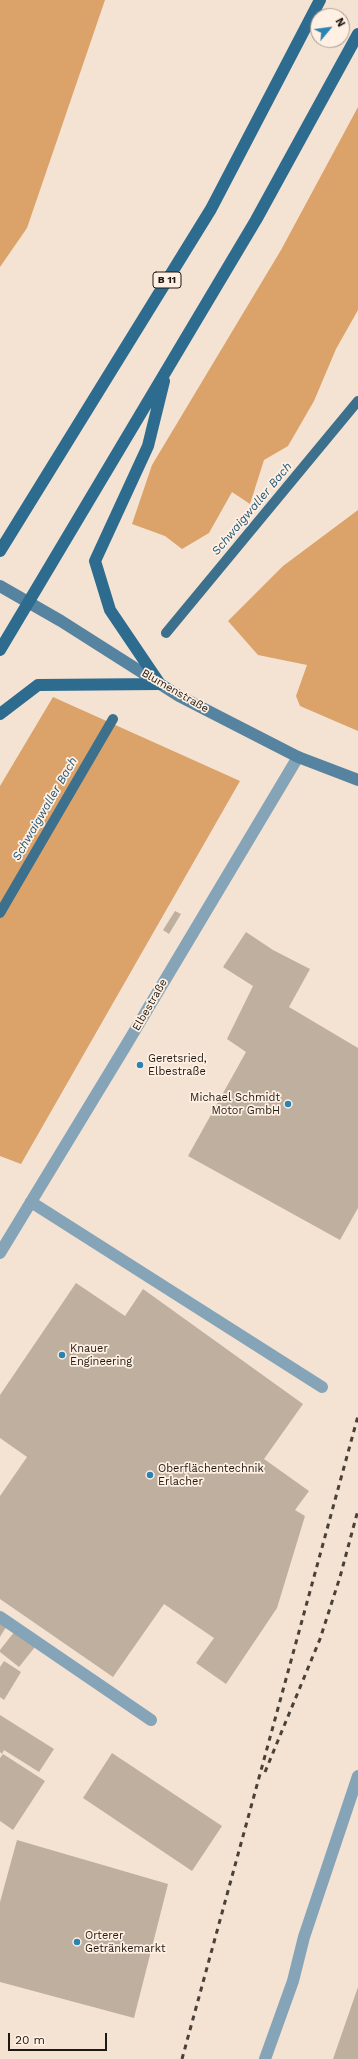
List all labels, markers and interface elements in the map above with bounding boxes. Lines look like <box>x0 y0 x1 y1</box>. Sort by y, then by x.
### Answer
north arrow <box>310 8 350 48</box>
text: N <box>332 16 348 29</box>
road number: B 11 <box>153 272 181 288</box>
water label: Schwaigwaller Bach <box>209 460 295 558</box>
street label: Blumenstraße <box>139 667 211 715</box>
water label: Schwaigwaller Bach <box>10 755 80 863</box>
street label: Elbestraße <box>130 977 170 1033</box>
place label: Geretsried, Elbestraße <box>148 1052 207 1078</box>
marker: Geretsried, Elbestraße <box>135 1060 145 1070</box>
place label: Michael Schmidt Motor GmbH <box>190 1091 280 1117</box>
marker: Michael Schmidt Motor GmbH <box>283 1099 293 1109</box>
place label: Knauer Engineering <box>70 1342 132 1368</box>
marker: Knauer Engineering <box>57 1350 67 1360</box>
place label: Oberflächentechnik Erlacher <box>158 1462 264 1488</box>
marker: Oberflächentechnik Erlacher <box>145 1470 155 1480</box>
place label: Orterer Getränkemarkt <box>85 1929 166 1955</box>
marker: Orterer Getränkemarkt <box>72 1937 82 1947</box>
scale bar <box>10 2025 109 2051</box>
text: 20 m <box>15 2033 45 2047</box>

